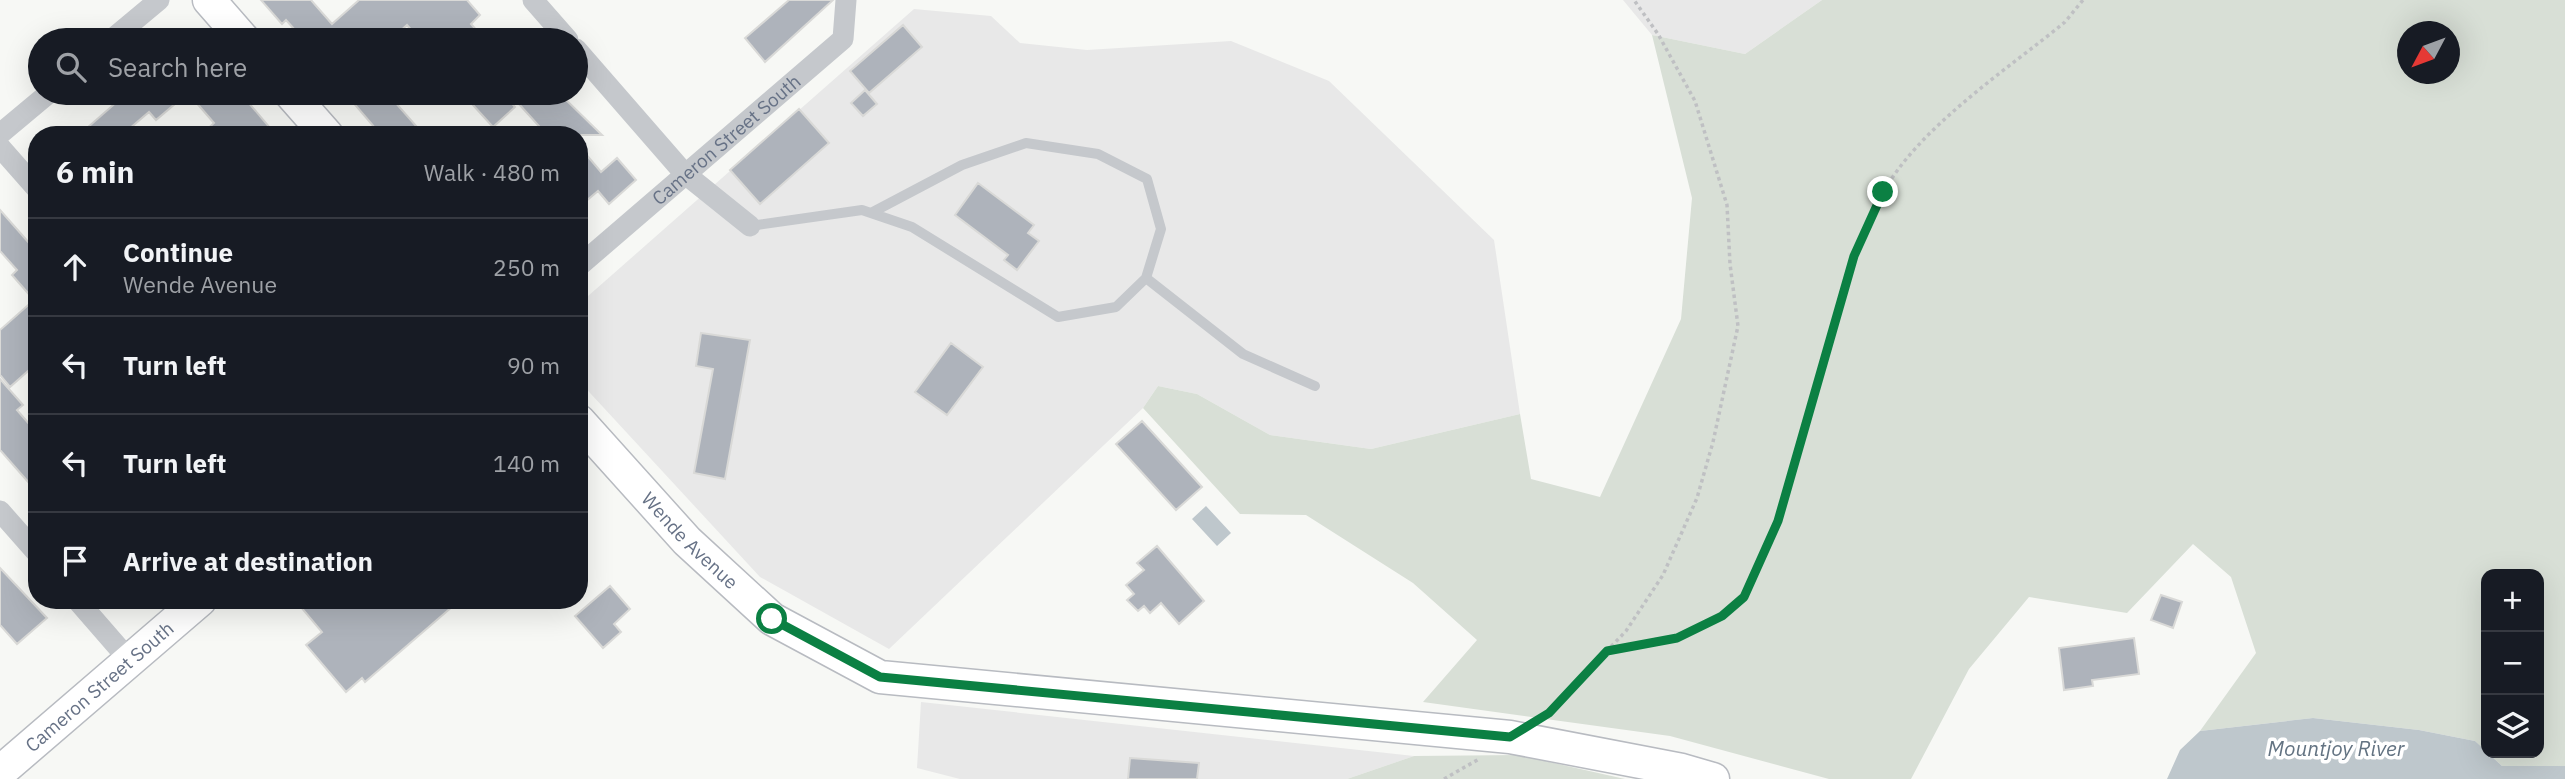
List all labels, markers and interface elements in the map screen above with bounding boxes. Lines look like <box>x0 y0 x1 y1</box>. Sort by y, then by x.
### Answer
north arrow <box>2397 21 2460 84</box>
search box <box>28 28 588 105</box>
icon: search <box>52 48 90 86</box>
text: Search here <box>108 50 247 84</box>
street label: Cameron Street South <box>647 69 805 210</box>
text: 6 min <box>56 152 134 191</box>
text: Walk · 480 m <box>424 157 560 187</box>
route end <box>1867 176 1898 207</box>
text: Continue <box>123 235 233 269</box>
icon: ahead <box>56 248 94 286</box>
text: 250 m <box>493 252 560 282</box>
text: Wende Avenue <box>123 269 277 299</box>
icon: left <box>56 346 94 384</box>
text: Turn left <box>123 348 226 382</box>
text: 90 m <box>507 350 560 380</box>
icon: left <box>56 444 94 482</box>
text: Turn left <box>123 446 226 480</box>
text: 140 m <box>493 448 560 478</box>
street label: Wende Avenue <box>637 487 743 594</box>
icon: arrive <box>56 542 94 580</box>
text: Arrive at destination <box>123 544 373 578</box>
map controls <box>2481 569 2544 758</box>
button: + <box>2481 569 2544 632</box>
route start <box>756 603 787 634</box>
street label: Cameron Street South <box>20 616 179 757</box>
button: − <box>2481 632 2544 695</box>
button: layers <box>2481 695 2544 758</box>
water label: Mountjoy River <box>2268 734 2406 762</box>

